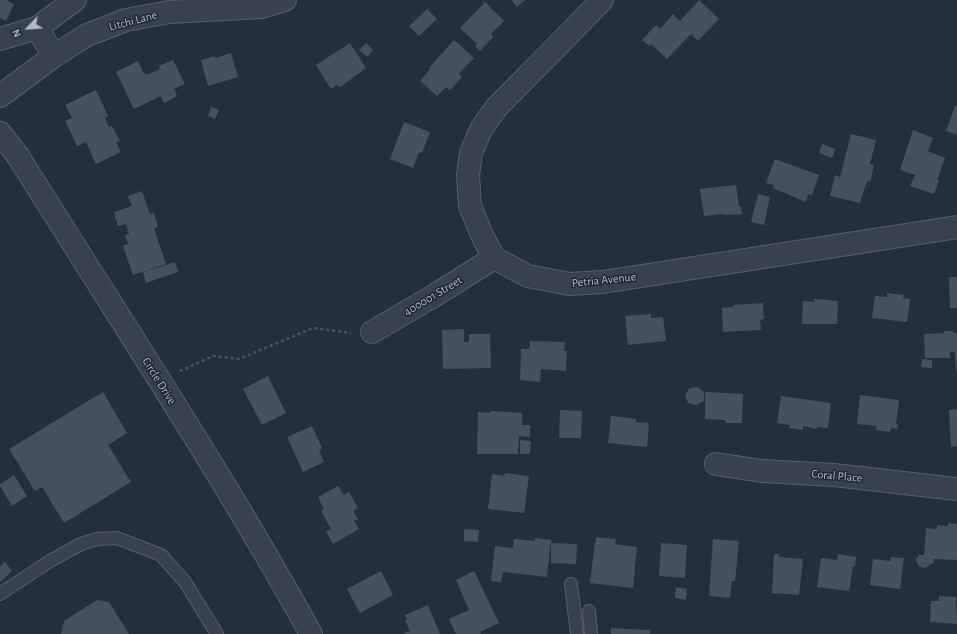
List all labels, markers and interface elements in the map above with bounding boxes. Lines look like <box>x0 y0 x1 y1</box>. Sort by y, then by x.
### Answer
north arrow <box>8 8 48 48</box>
street label: Litchi Lane <box>107 8 159 34</box>
text: N <box>10 27 23 39</box>
street label: Petria Avenue <box>571 269 637 291</box>
street label: 400001 Street <box>401 273 465 319</box>
street label: Circle Drive <box>139 355 179 407</box>
street label: Coral Place <box>811 467 863 485</box>

